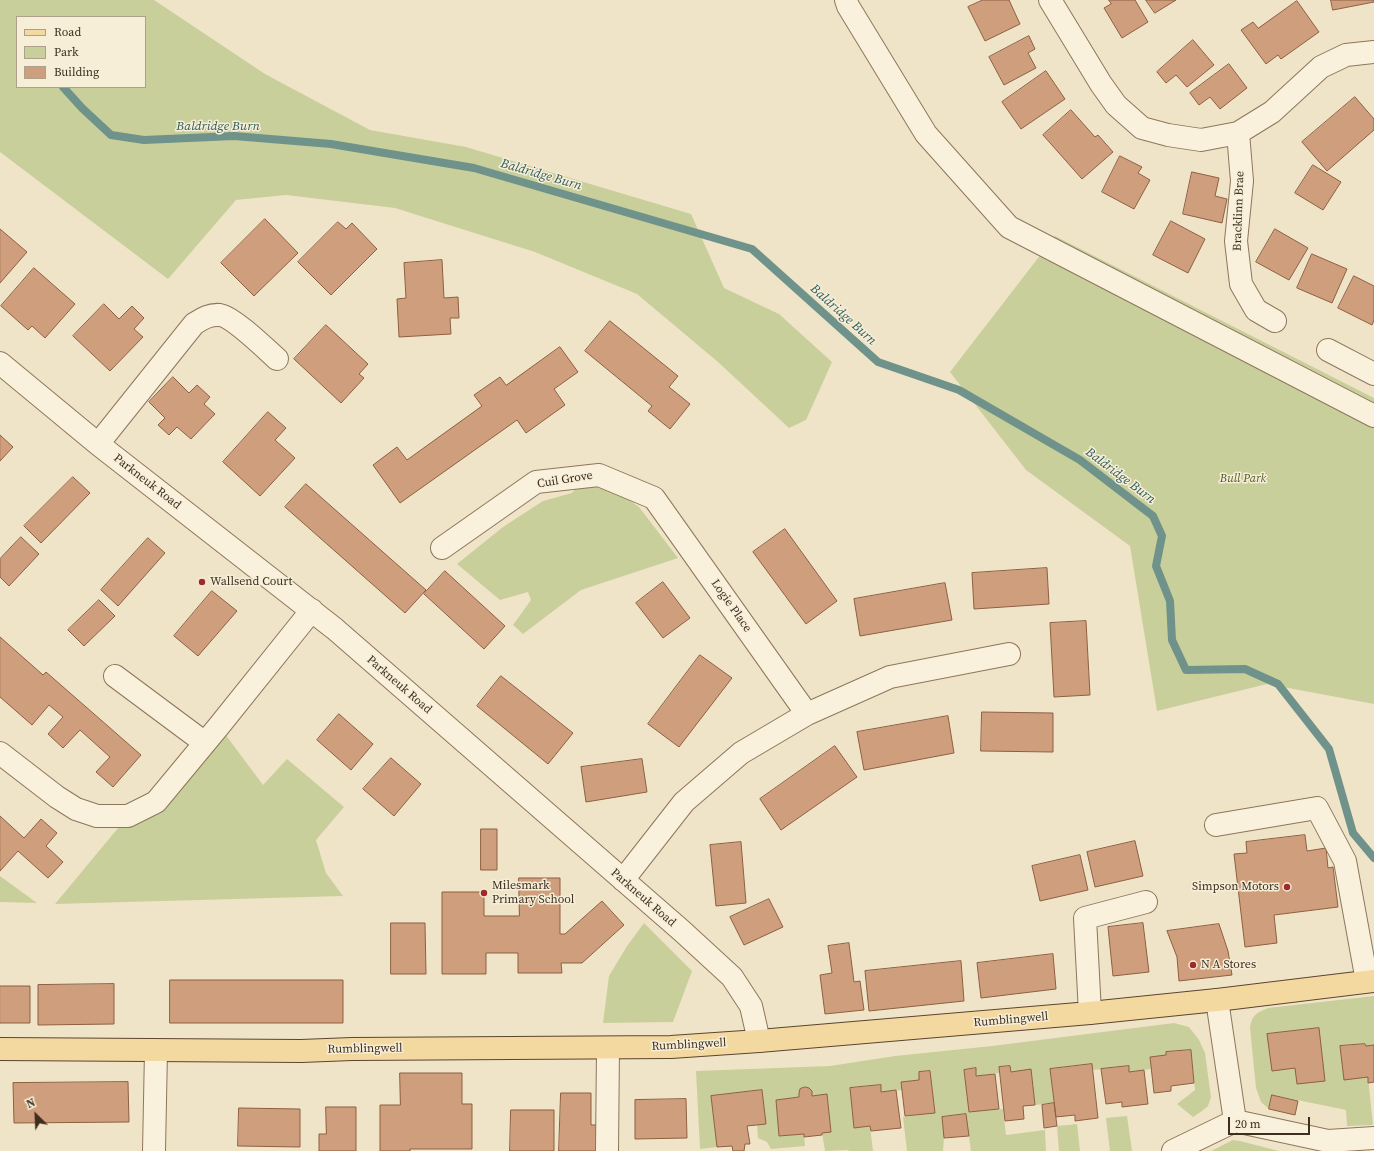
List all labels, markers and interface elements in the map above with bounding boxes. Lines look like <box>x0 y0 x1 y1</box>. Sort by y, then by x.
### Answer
legend <box>16 16 146 88</box>
text: Road <box>54 24 81 40</box>
text: Park <box>54 44 79 60</box>
text: Building <box>54 64 99 80</box>
water label: Baldridge Burn <box>176 119 260 135</box>
water label: Baldridge Burn <box>499 156 583 194</box>
street label: Bracklinn Brae <box>1230 171 1248 251</box>
water label: Baldridge Burn <box>807 281 879 349</box>
water label: Baldridge Burn <box>1082 445 1158 507</box>
street label: Parkneuk Road <box>110 451 184 513</box>
street label: Cuil Grove <box>536 469 594 491</box>
park label: Bull Park <box>1220 472 1266 486</box>
place label: Wallsend Court <box>210 575 292 589</box>
marker: Wallsend Court <box>197 577 207 587</box>
street label: Logie Place <box>708 577 754 635</box>
street label: Parkneuk Road <box>363 653 435 717</box>
street label: Parkneuk Road <box>607 866 679 930</box>
place label: Milesmark Primary School <box>492 879 574 907</box>
place label: Simpson Motors <box>1192 880 1279 894</box>
marker: Simpson Motors <box>1282 882 1292 892</box>
marker: Milesmark Primary School <box>479 888 489 898</box>
place label: N A Stores <box>1201 958 1256 972</box>
marker: N A Stores <box>1188 960 1198 970</box>
street label: Rumblingwell <box>973 1010 1049 1030</box>
street label: Rumblingwell <box>651 1036 727 1054</box>
street label: Rumblingwell <box>327 1041 403 1057</box>
north arrow <box>16 1095 56 1135</box>
text: N <box>24 1095 38 1112</box>
scale bar <box>1230 1109 1312 1135</box>
text: 20 m <box>1235 1116 1261 1132</box>

